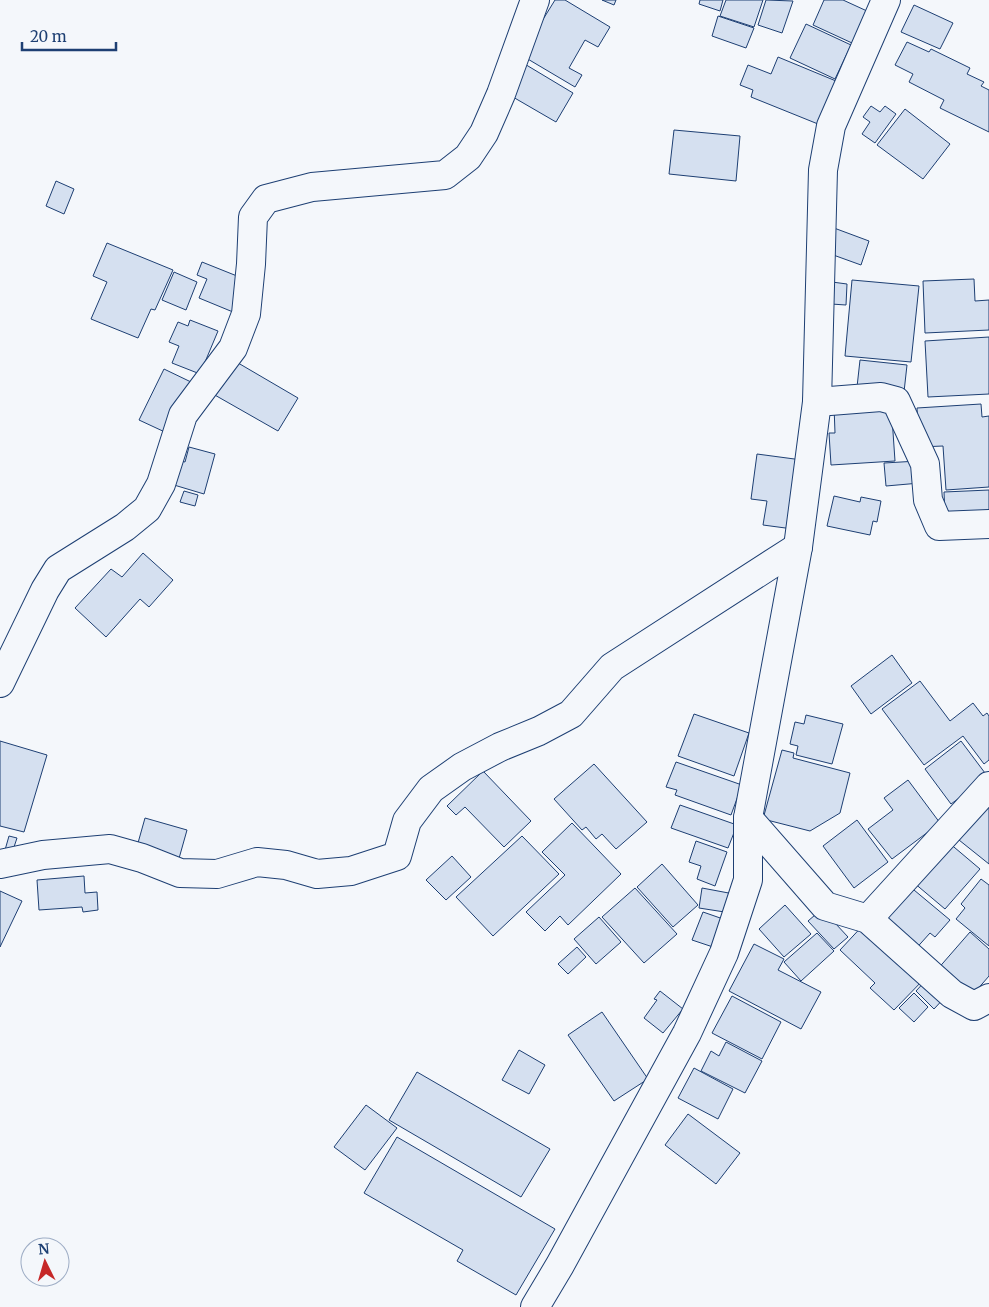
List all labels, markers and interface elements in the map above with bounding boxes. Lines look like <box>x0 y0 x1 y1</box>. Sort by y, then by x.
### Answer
scale bar <box>22 20 116 52</box>
text: 20 m <box>30 27 67 46</box>
north arrow <box>20 1237 70 1287</box>
text: N <box>38 1240 50 1258</box>

